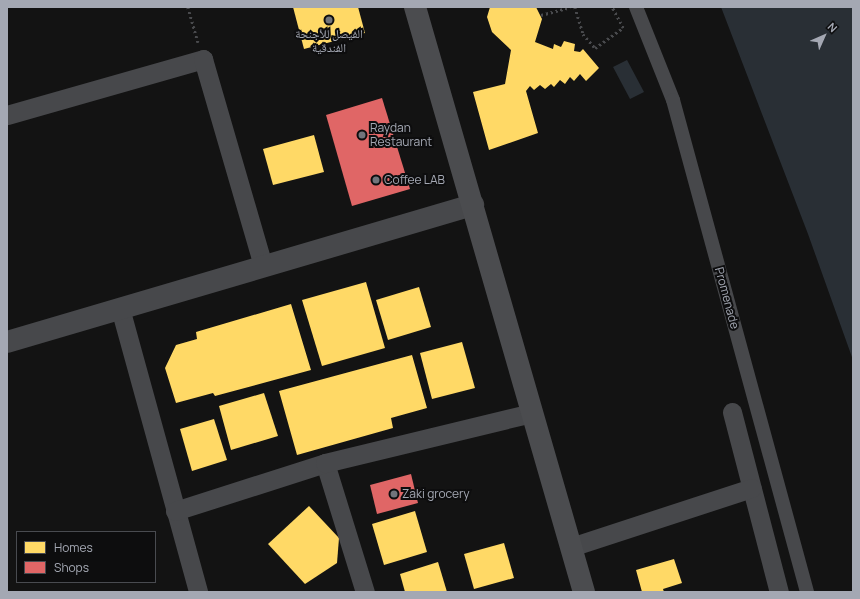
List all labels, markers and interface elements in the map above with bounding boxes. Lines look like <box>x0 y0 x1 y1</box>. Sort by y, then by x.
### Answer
marker: الفيصل للأجنحة الفندقية <box>324 15 334 25</box>
north arrow <box>804 16 844 56</box>
text: N <box>825 19 841 35</box>
place label: الفيصل للأجنحة الفندقية <box>295 27 363 55</box>
place label: Raydan Restaurant <box>370 121 432 149</box>
marker: Raydan Restaurant <box>357 130 367 140</box>
place label: Coffee LAB <box>384 173 445 187</box>
marker: Coffee LAB <box>371 175 381 185</box>
street label: Promenade <box>712 265 742 331</box>
place label: Zaki grocery <box>402 487 470 501</box>
marker: Zaki grocery <box>389 489 399 499</box>
legend <box>16 531 156 583</box>
text: Homes <box>54 539 93 556</box>
text: Shops <box>54 559 89 576</box>

